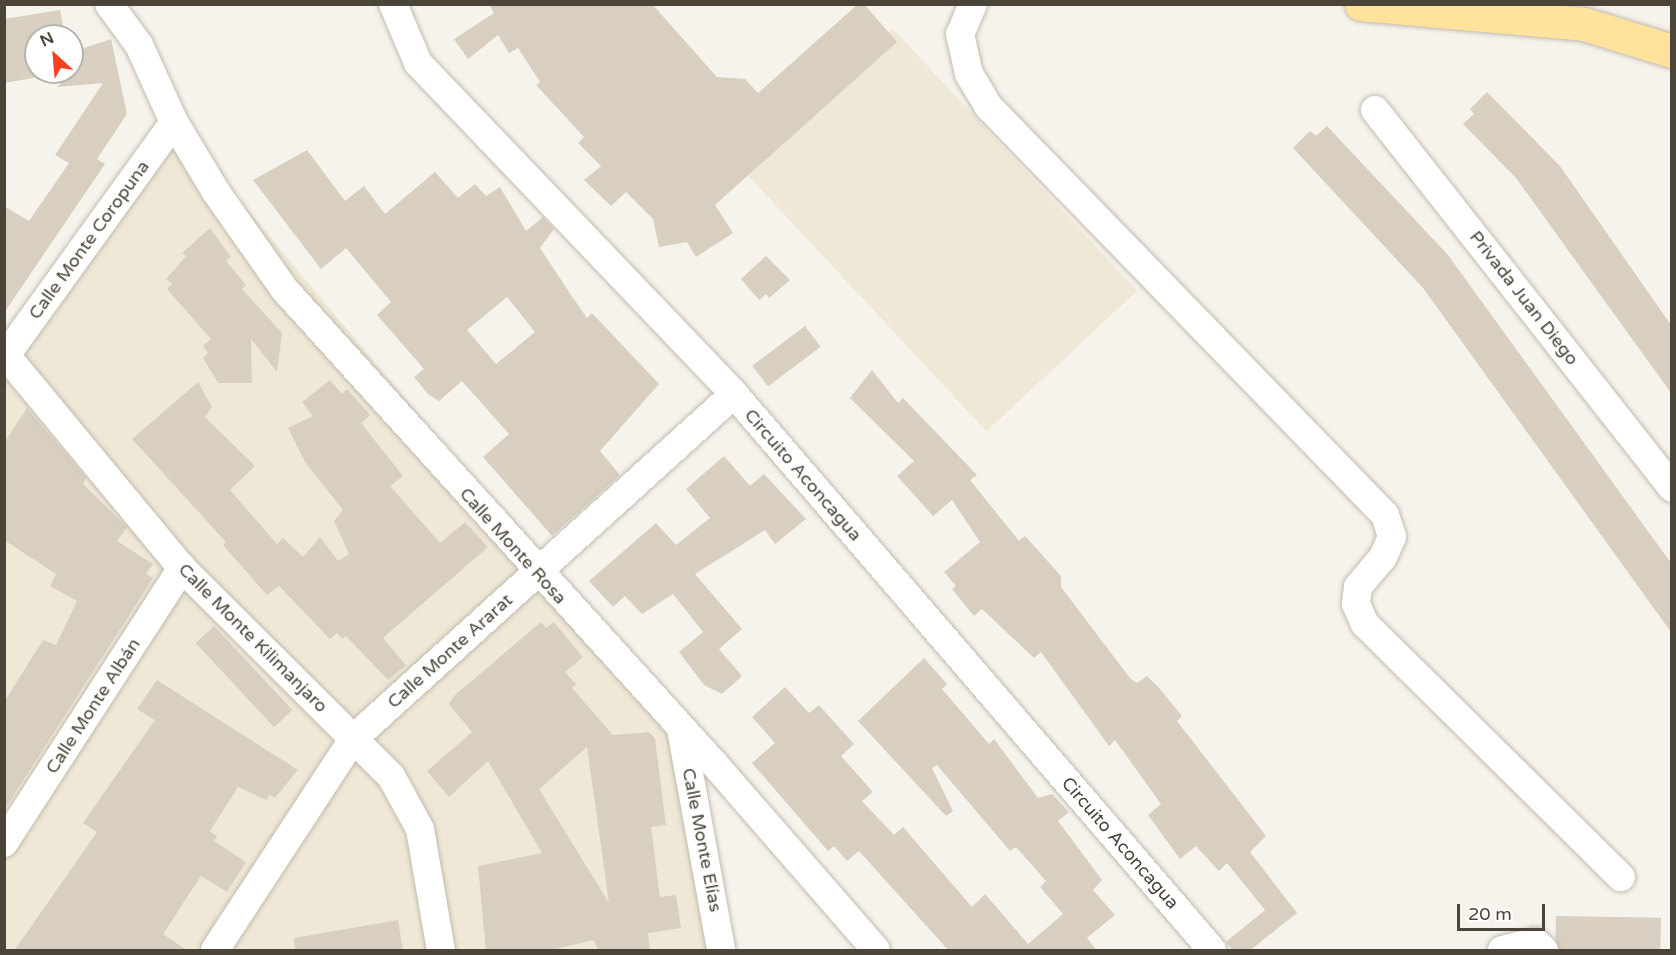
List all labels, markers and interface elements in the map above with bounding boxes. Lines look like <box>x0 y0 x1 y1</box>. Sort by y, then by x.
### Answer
north arrow <box>24 24 84 84</box>
text: N <box>37 28 57 51</box>
street label: Calle Monte Coropuna <box>24 156 154 324</box>
street label: Privada Juan Diego <box>1465 227 1583 369</box>
street label: Circuito Aconcagua <box>740 405 866 545</box>
street label: Calle Monte Rosa <box>455 483 571 609</box>
street label: Calle Monte Kilimanjaro <box>174 559 332 717</box>
street label: Calle Monte Ararat <box>383 589 517 713</box>
street label: Calle Monte Albán <box>41 634 145 778</box>
street label: Calle Monte Elías <box>677 766 727 914</box>
street label: Circuito Aconcagua <box>1057 773 1183 913</box>
scale bar <box>1460 892 1548 930</box>
text: 20 m <box>1468 903 1512 925</box>

